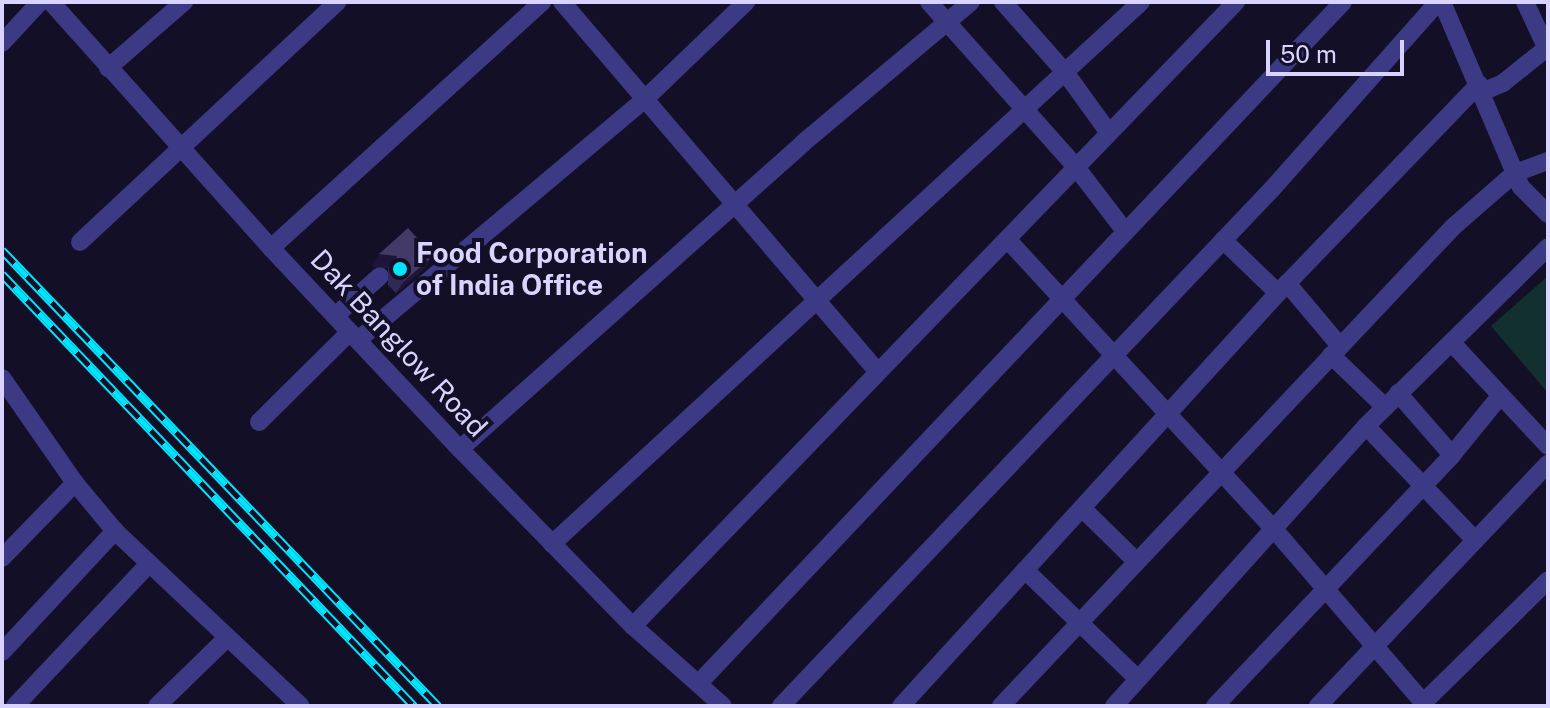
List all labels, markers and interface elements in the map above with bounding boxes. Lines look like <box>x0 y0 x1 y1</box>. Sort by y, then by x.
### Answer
scale bar <box>1270 24 1408 74</box>
text: 50 m <box>1280 40 1337 68</box>
place label: Food Corporation of India Office <box>416 236 648 302</box>
street label: Dak Banglow Road <box>304 242 494 444</box>
marker: Food Corporation of India Office <box>391 260 409 278</box>

